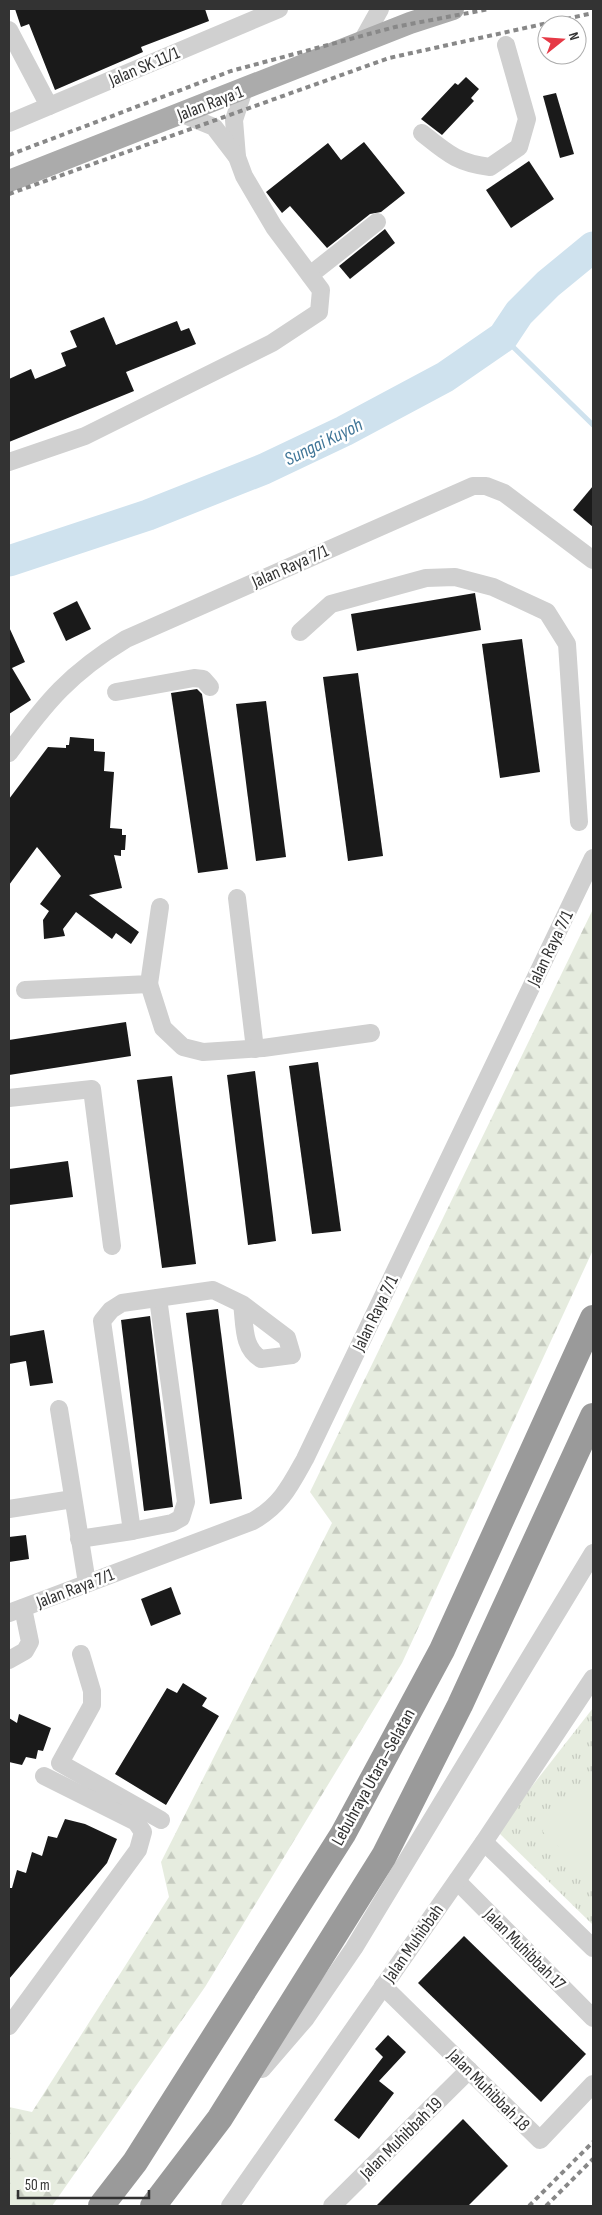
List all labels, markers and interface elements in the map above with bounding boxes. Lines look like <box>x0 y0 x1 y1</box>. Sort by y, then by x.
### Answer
north arrow <box>537 15 587 65</box>
text: N <box>565 30 583 42</box>
street label: Jalan SK 11/1 <box>105 42 183 91</box>
street label: Jalan Raya 1 <box>173 81 247 126</box>
water label: Sungai Kuyoh <box>281 414 367 471</box>
street label: Jalan Raya 7/1 <box>248 540 332 593</box>
street label: Jalan Raya 7/1 <box>523 906 578 990</box>
street label: Jalan Raya 7/1 <box>348 1271 403 1355</box>
street label: Jalan Raya 7/1 <box>32 1564 118 1613</box>
street label: Lebuhraya Utara–Selatan <box>327 1705 420 1849</box>
street label: Jalan Muhibbah <box>378 1900 448 1987</box>
street label: Jalan Muhibbah 17 <box>479 1904 570 1995</box>
street label: Jalan Muhibbah 18 <box>443 2044 534 2136</box>
street label: Jalan Muhibbah 19 <box>355 2093 447 2184</box>
scale bar <box>18 2168 149 2200</box>
text: 50 m <box>25 2176 50 2195</box>

